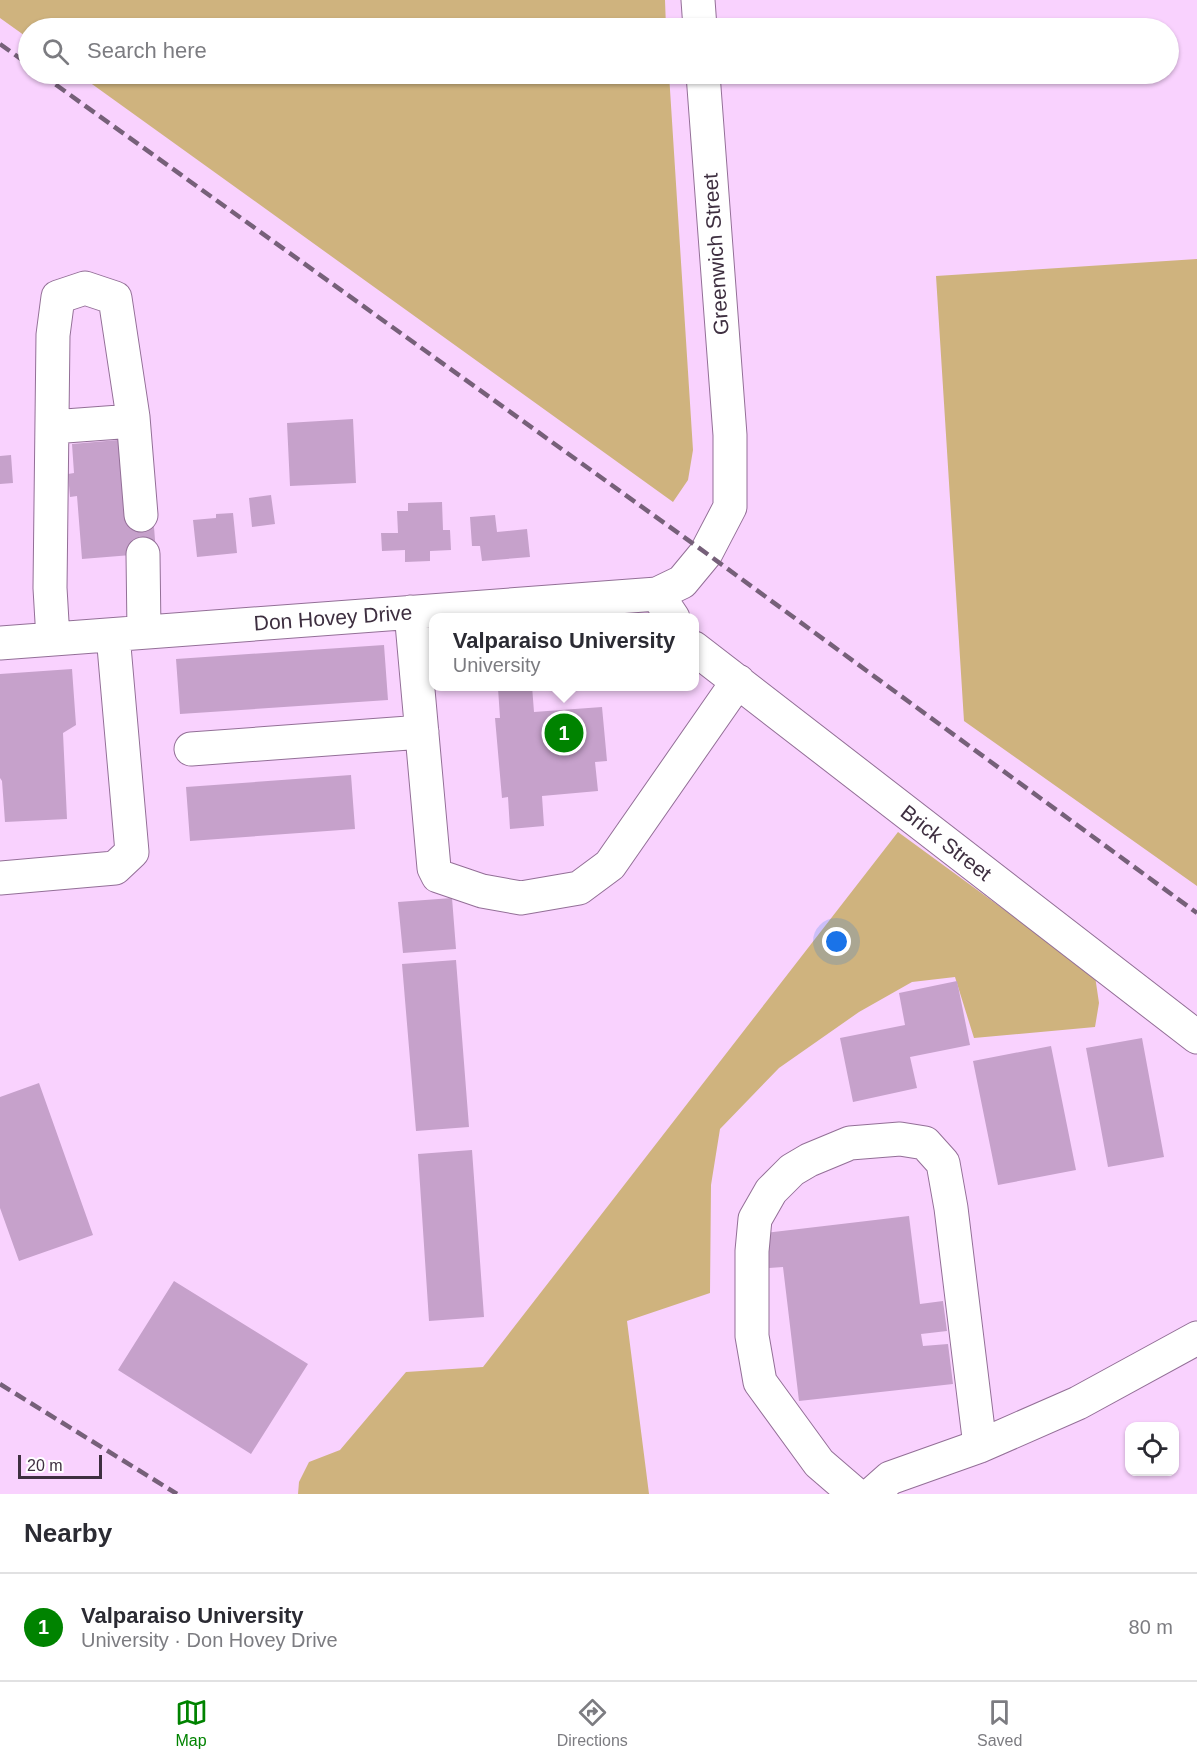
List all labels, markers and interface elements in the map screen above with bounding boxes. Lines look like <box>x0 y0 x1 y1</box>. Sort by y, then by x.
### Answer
search box <box>18 18 1179 84</box>
icon: search <box>39 35 72 68</box>
text: Search here <box>87 38 207 63</box>
street label: Greenwich Street <box>698 172 733 336</box>
street label: Don Hovey Drive <box>253 600 413 635</box>
popup <box>429 613 699 691</box>
text: Valparaiso University <box>453 628 675 653</box>
text: University <box>453 654 541 676</box>
pin: 1 <box>544 710 584 756</box>
street label: Brick Street <box>896 800 996 885</box>
your location <box>822 927 851 956</box>
map controls <box>1125 1422 1179 1476</box>
button: locate <box>1125 1422 1179 1476</box>
scale bar <box>18 1452 102 1480</box>
text: 20 m <box>27 1457 63 1474</box>
text: Nearby <box>24 1518 112 1548</box>
text: Valparaiso University <box>81 1603 304 1628</box>
text: 1 <box>38 1616 49 1638</box>
text: 80 m <box>1129 1616 1173 1638</box>
text: University · Don Hovey Drive <box>81 1629 338 1651</box>
tab: Map <box>175 1696 208 1750</box>
tab: Directions <box>557 1696 628 1750</box>
tab: Saved <box>977 1696 1022 1750</box>

